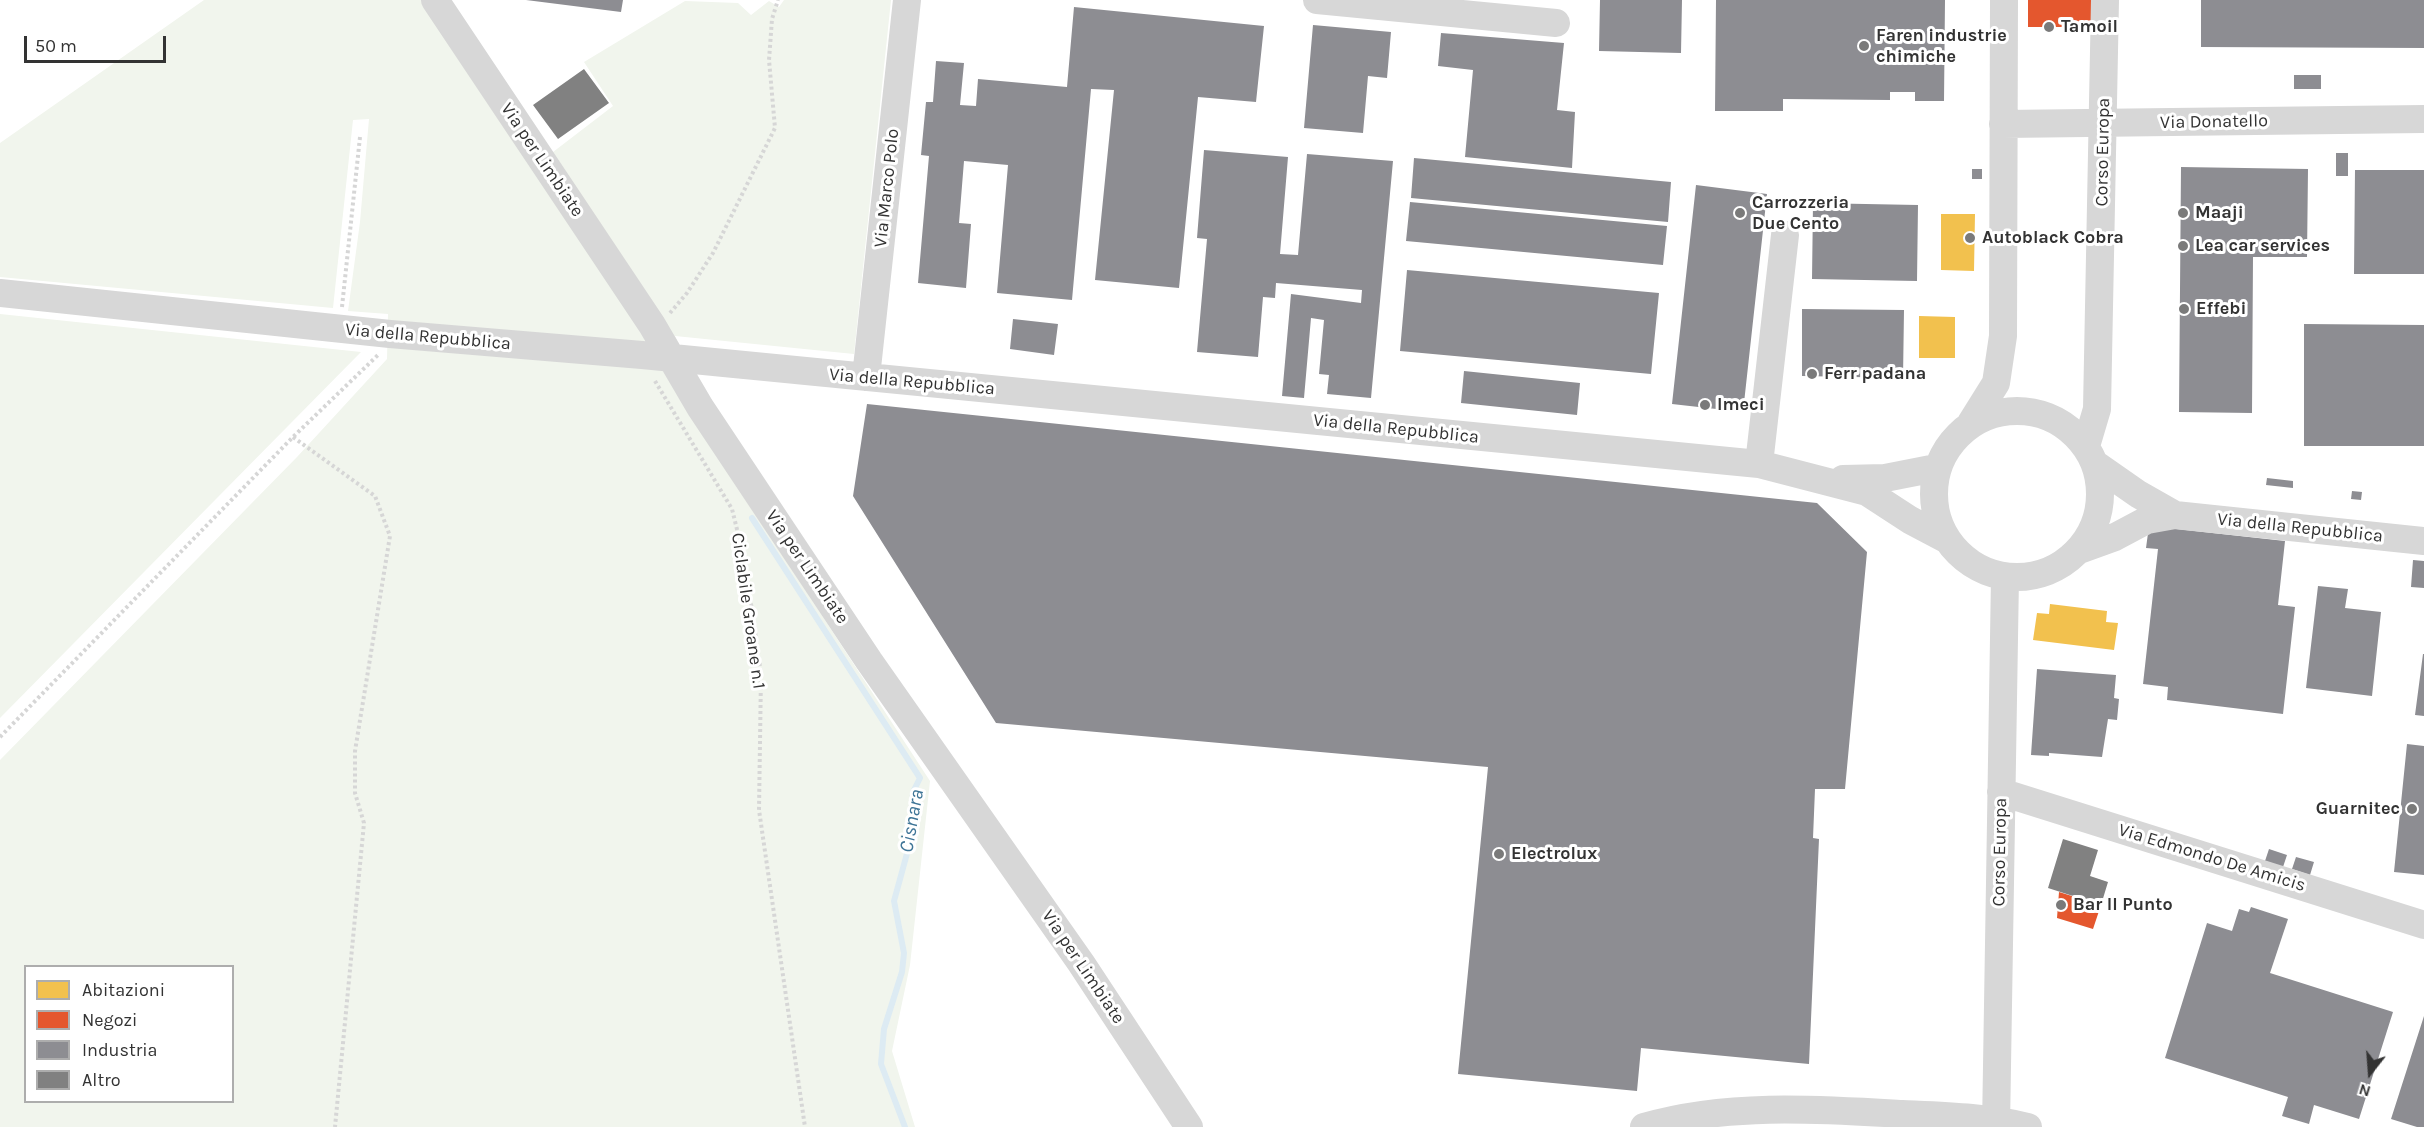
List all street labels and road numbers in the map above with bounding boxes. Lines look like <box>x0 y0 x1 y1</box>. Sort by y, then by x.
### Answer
street label: Corso Europa <box>2091 97 2115 207</box>
street label: Via per Limbiate <box>496 99 588 221</box>
street label: Via Donatello <box>2160 110 2268 134</box>
street label: Via Marco Polo <box>870 127 904 249</box>
street label: Via della Repubblica <box>344 319 512 355</box>
street label: Via della Repubblica <box>828 364 996 400</box>
street label: Via della Repubblica <box>1312 410 1480 448</box>
street label: Via per Limbiate <box>761 506 853 628</box>
street label: Via della Repubblica <box>2216 509 2384 547</box>
street label: Ciclabile Groane n.1 <box>726 532 770 690</box>
street label: Corso Europa <box>1988 797 2012 907</box>
street label: Via Edmondo De Amicis <box>2116 819 2308 897</box>
street label: Via per Limbiate <box>1037 906 1129 1028</box>

